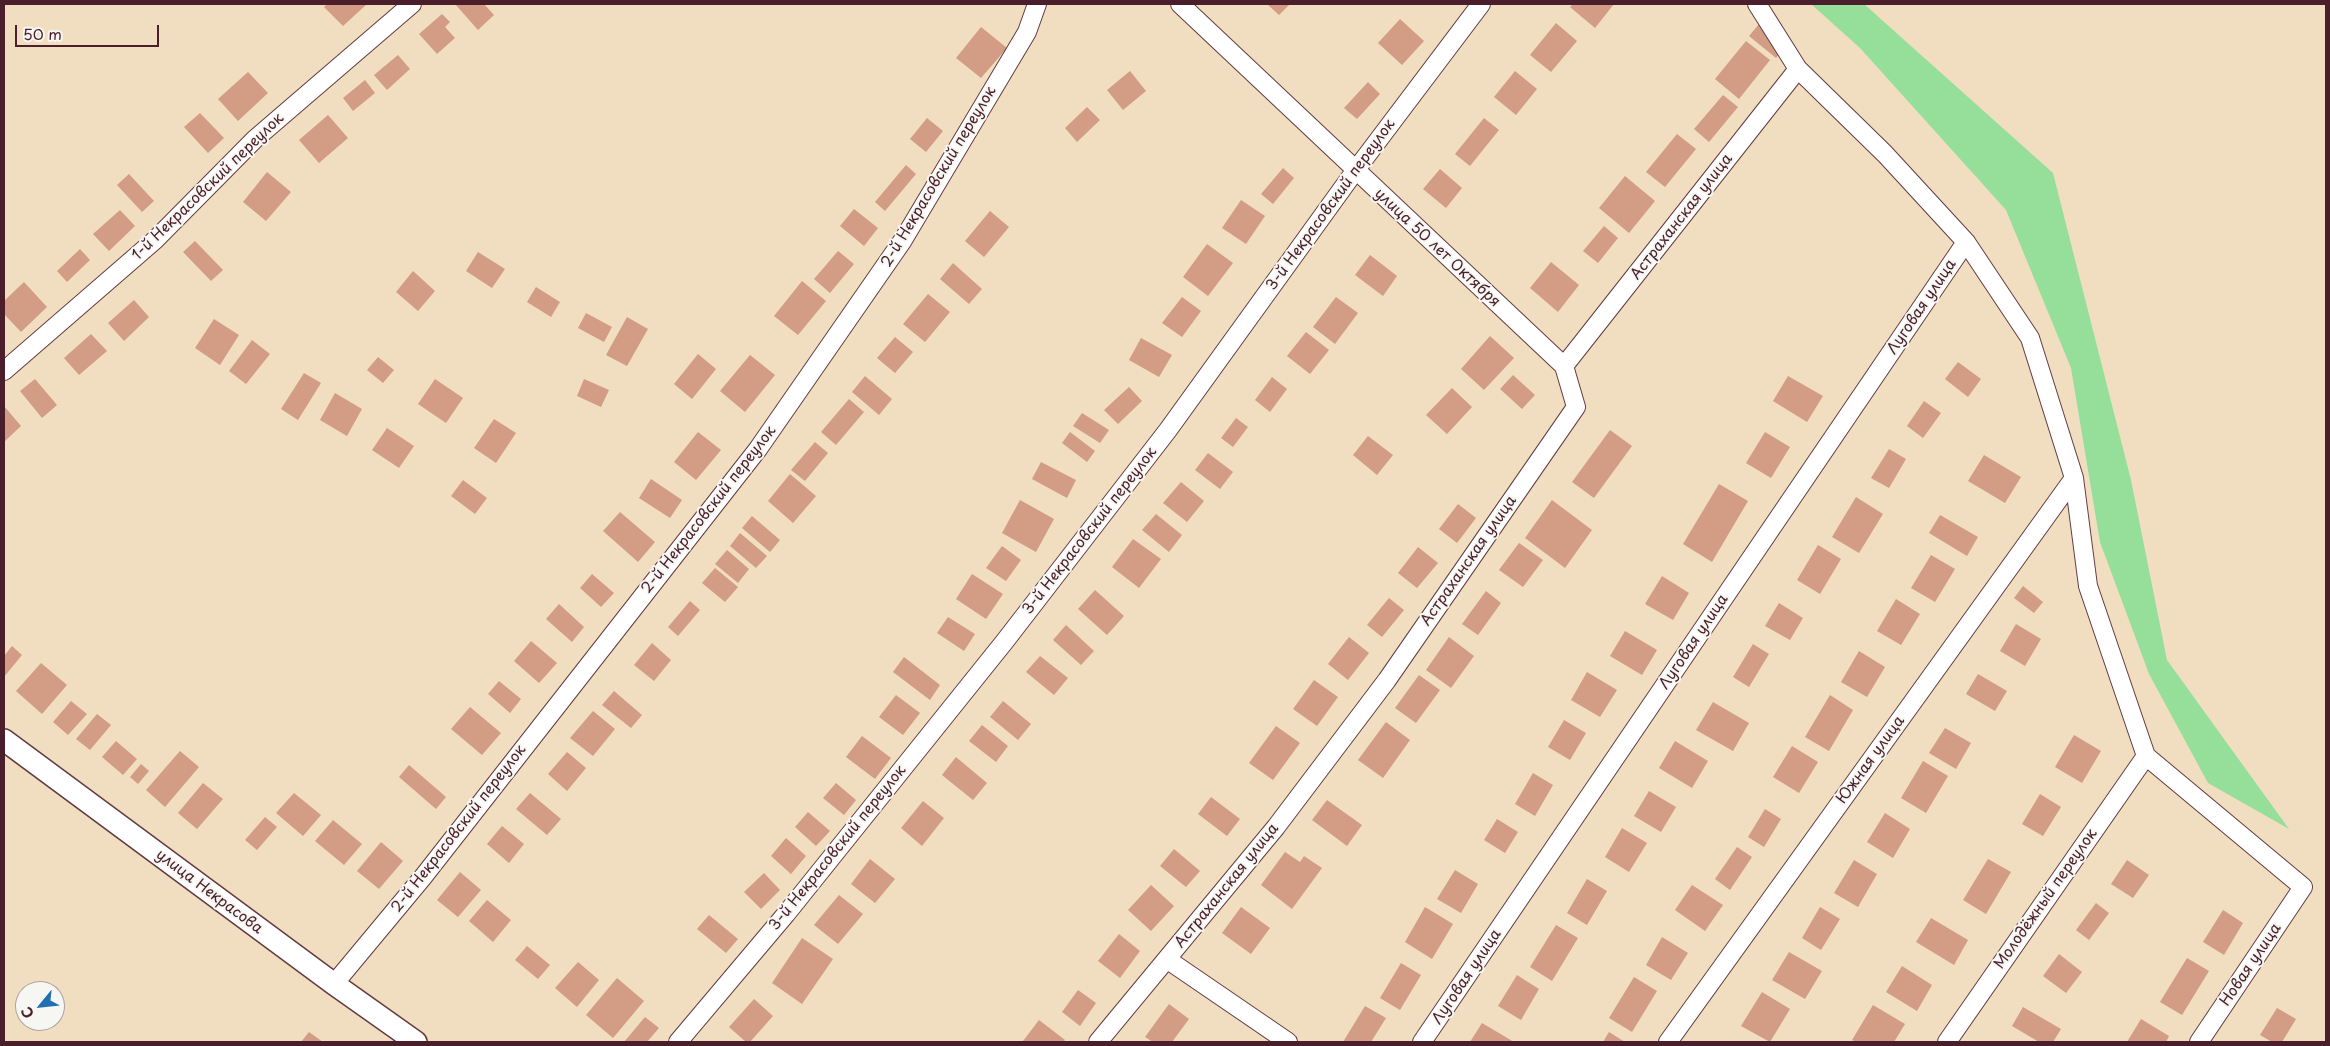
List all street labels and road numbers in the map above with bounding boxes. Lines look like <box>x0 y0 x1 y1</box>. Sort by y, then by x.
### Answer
street label: 2-й Некрасовский переулок <box>878 83 1000 271</box>
street label: 1-й Некрасовский переулок <box>128 110 288 264</box>
street label: 3-й Некрасовский переулок <box>1263 116 1399 294</box>
street label: Астраханская улица <box>1627 150 1737 284</box>
street label: улица 50 лет Октября <box>1370 185 1504 311</box>
street label: Луговая улица <box>1884 256 1960 358</box>
street label: 2-й Некрасовский переулок <box>638 423 780 597</box>
street label: 3-й Некрасовский переулок <box>1019 444 1161 618</box>
street label: Астраханская улица <box>1417 492 1521 630</box>
street label: Луговая улица <box>1656 591 1732 693</box>
street label: Южная улица <box>1833 713 1909 807</box>
street label: 2-й Некрасовский переулок <box>388 742 530 916</box>
street label: 3-й Некрасовский переулок <box>766 762 910 934</box>
street label: Астраханская улица <box>1171 820 1283 952</box>
street label: Молодёжный переулок <box>1991 825 2101 973</box>
street label: улица Некрасова <box>152 846 266 938</box>
street label: Новая улица <box>2217 920 2285 1010</box>
street label: Луговая улица <box>1429 926 1505 1028</box>

